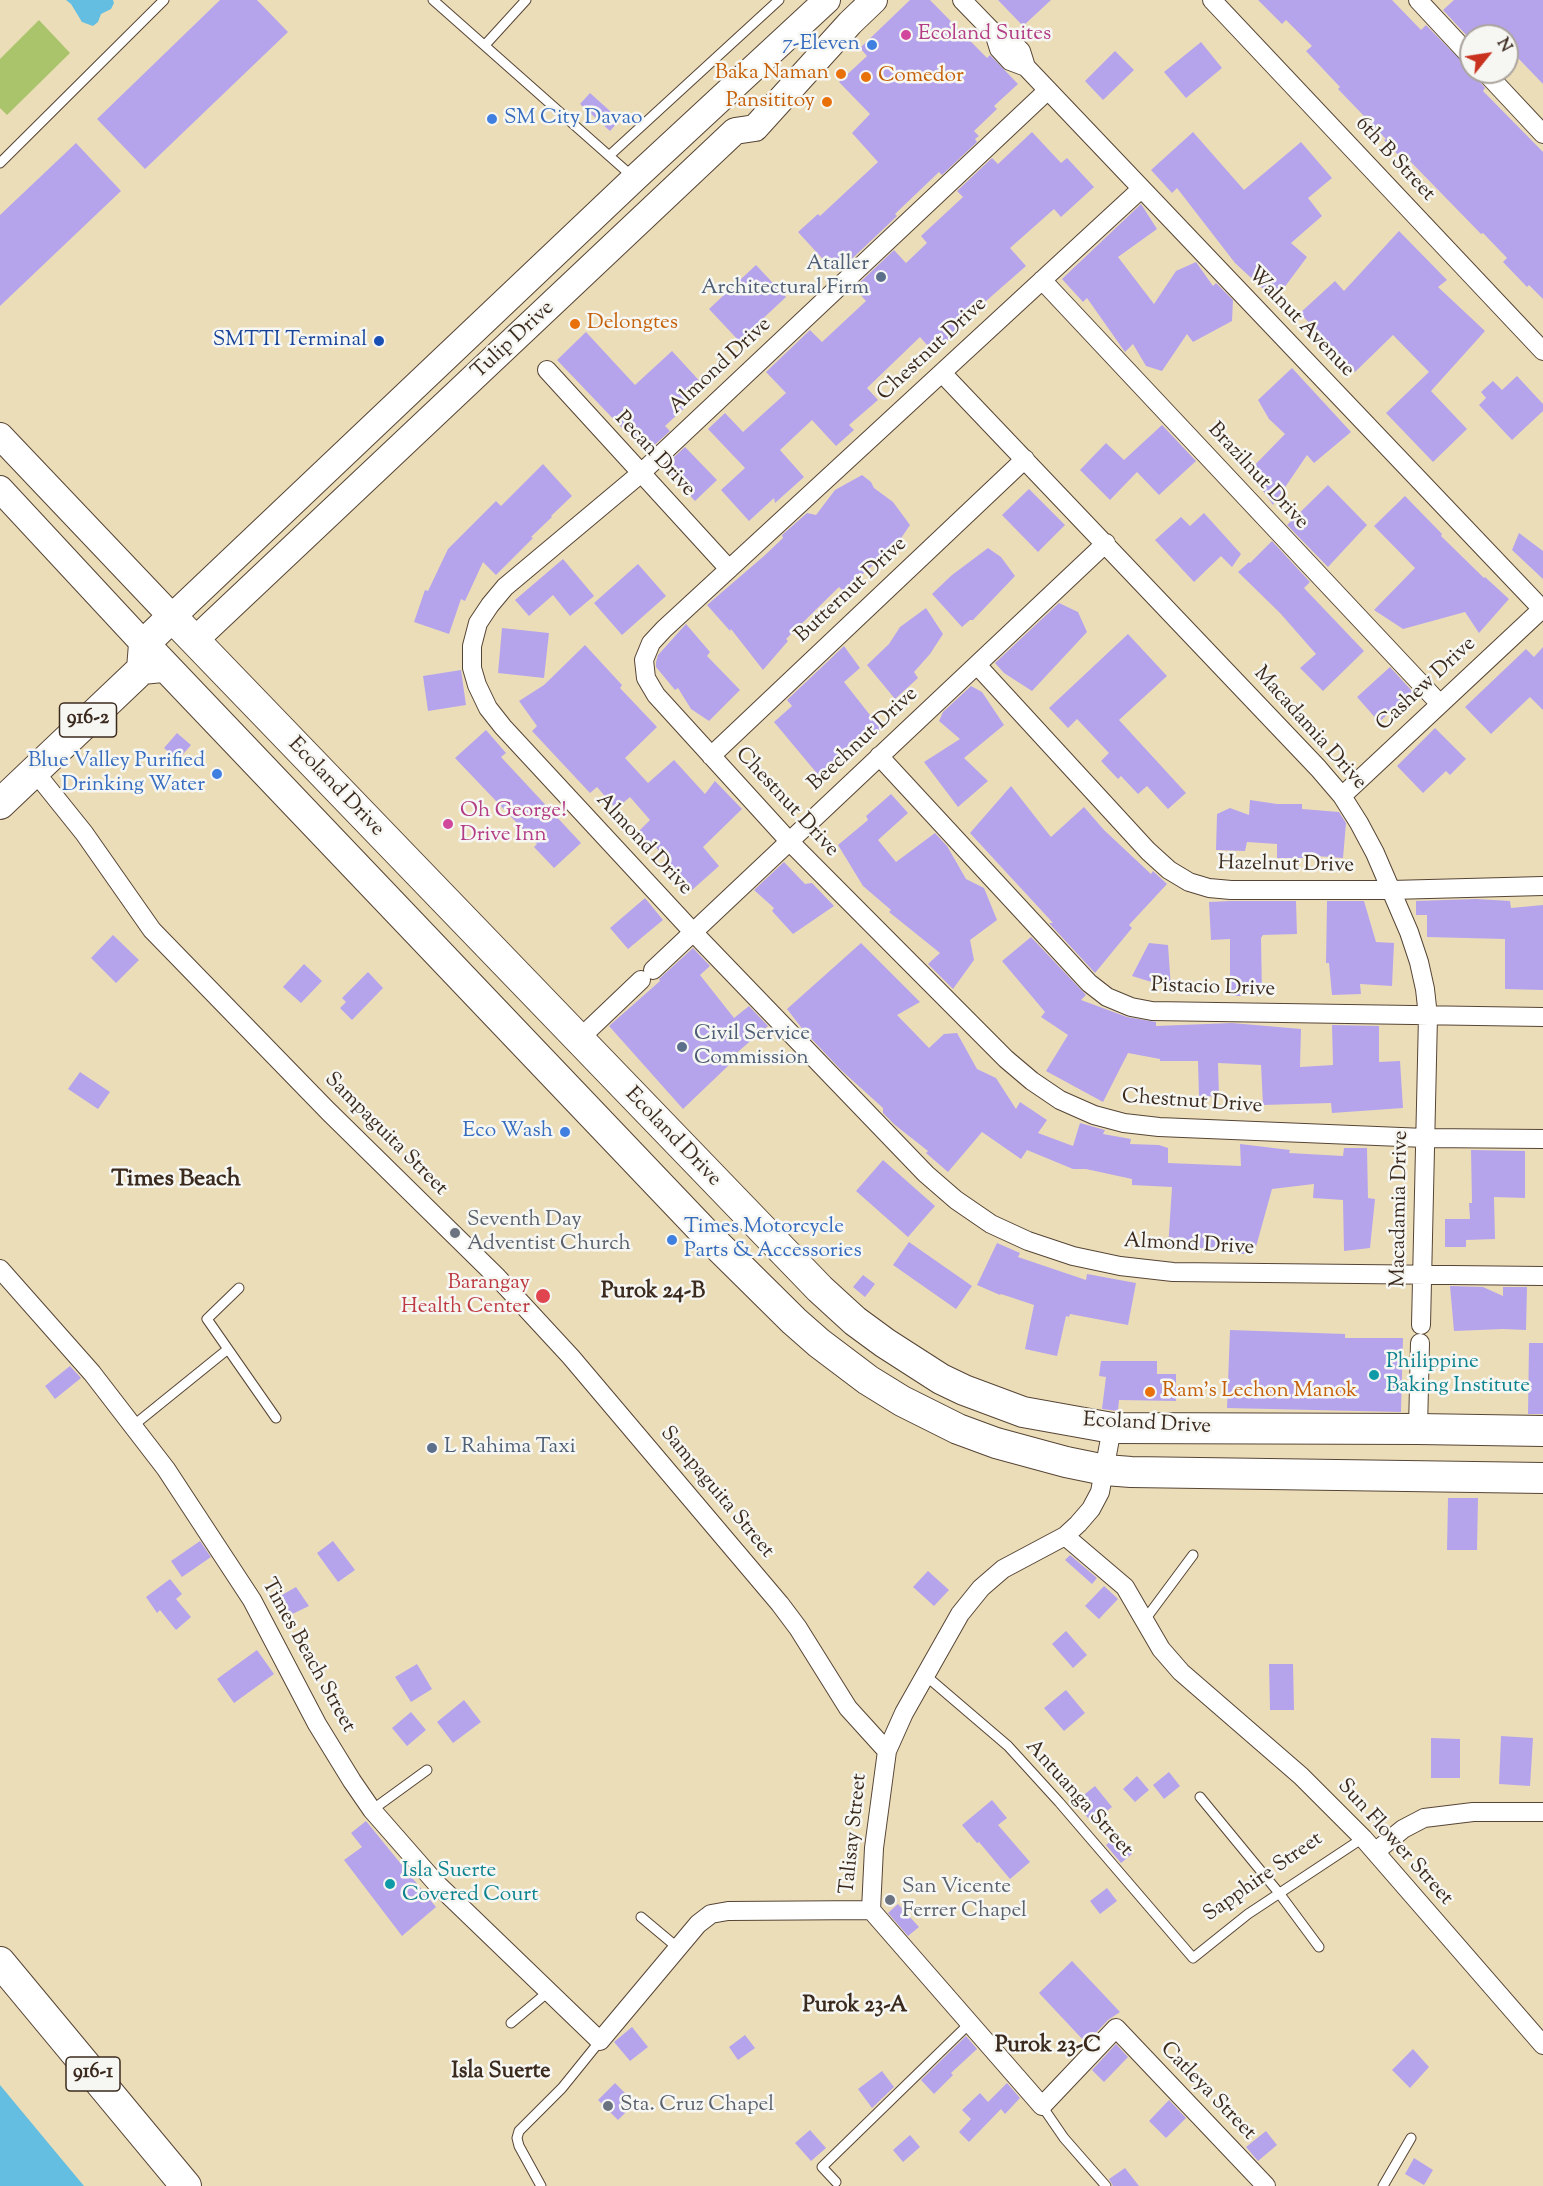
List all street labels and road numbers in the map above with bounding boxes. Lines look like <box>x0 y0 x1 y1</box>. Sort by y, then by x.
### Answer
street label: 6th B Street <box>1349 113 1439 207</box>
street label: Walnut Avenue <box>1241 263 1359 383</box>
street label: Chestnut Drive <box>873 293 993 407</box>
street label: Tulip Drive <box>468 297 560 385</box>
street label: Almond Drive <box>665 313 777 421</box>
street label: Pecan Drive <box>608 407 700 503</box>
street label: Brazilnut Drive <box>1201 418 1313 536</box>
street label: Butternut Drive <box>791 533 913 649</box>
street label: Cashew Drive <box>1372 633 1482 737</box>
street label: Macadamia Drive <box>1247 662 1371 796</box>
street label: Beechnut Drive <box>804 683 924 797</box>
road number: 916-2 <box>60 703 116 737</box>
street label: Ecoland Drive <box>281 733 389 843</box>
street label: Chestnut Drive <box>729 743 843 863</box>
street label: Almond Drive <box>589 789 697 901</box>
street label: Hazelnut Drive <box>1218 852 1354 880</box>
street label: Pistacio Drive <box>1151 974 1275 1004</box>
street label: Sampaguita Street <box>318 1068 452 1202</box>
street label: Ecoland Drive <box>618 1083 726 1193</box>
street label: Chestnut Drive <box>1121 1086 1263 1120</box>
street label: Macadamia Drive <box>1387 1130 1415 1288</box>
street label: Almond Drive <box>1123 1230 1255 1262</box>
street label: Ecoland Drive <box>1082 1409 1212 1441</box>
street label: Sampaguita Street <box>654 1422 778 1564</box>
street label: Times Beach Street <box>254 1575 360 1737</box>
street label: Antuanga Street <box>1019 1735 1137 1863</box>
street label: Talisay Street <box>836 1772 874 1896</box>
street label: Sun Flower Street <box>1331 1775 1457 1911</box>
street label: Sapphire Street <box>1200 1828 1328 1928</box>
street label: Catleya Street <box>1154 2037 1260 2147</box>
road number: 916-1 <box>66 2057 120 2091</box>

